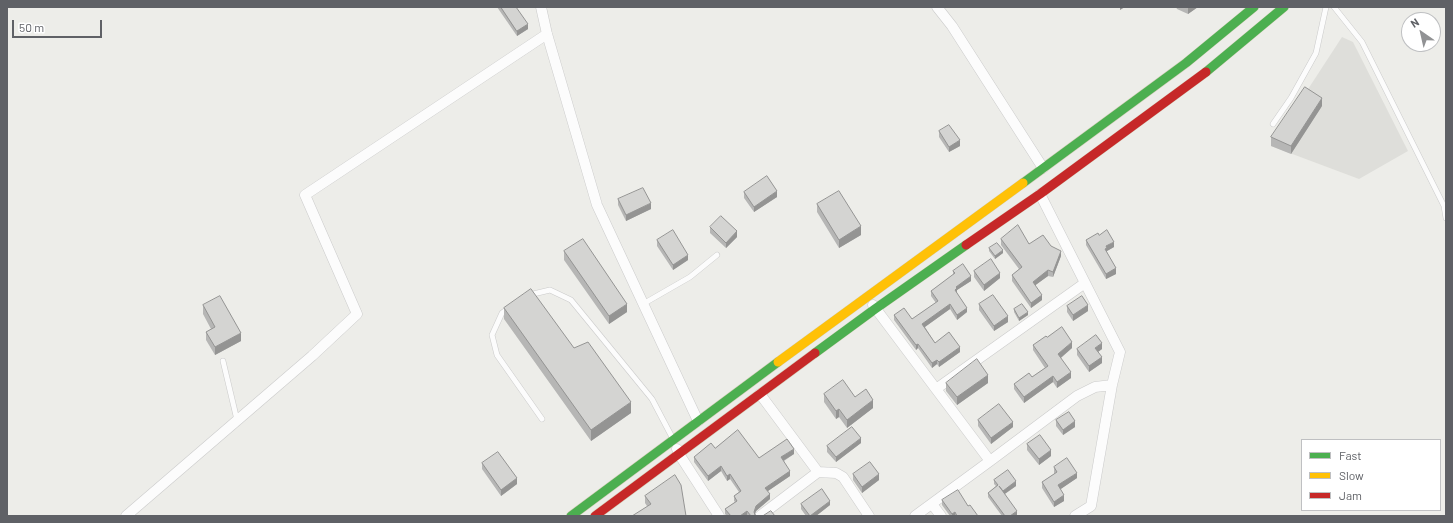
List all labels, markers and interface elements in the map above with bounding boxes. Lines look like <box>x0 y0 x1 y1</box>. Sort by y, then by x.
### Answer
scale bar <box>14 12 104 38</box>
north arrow <box>1401 12 1441 52</box>
text: N <box>1408 15 1421 30</box>
text: 50 m <box>19 20 44 34</box>
legend <box>1301 439 1441 511</box>
text: Fast <box>1339 448 1362 462</box>
text: Slow <box>1339 468 1364 482</box>
text: Jam <box>1339 488 1362 502</box>

